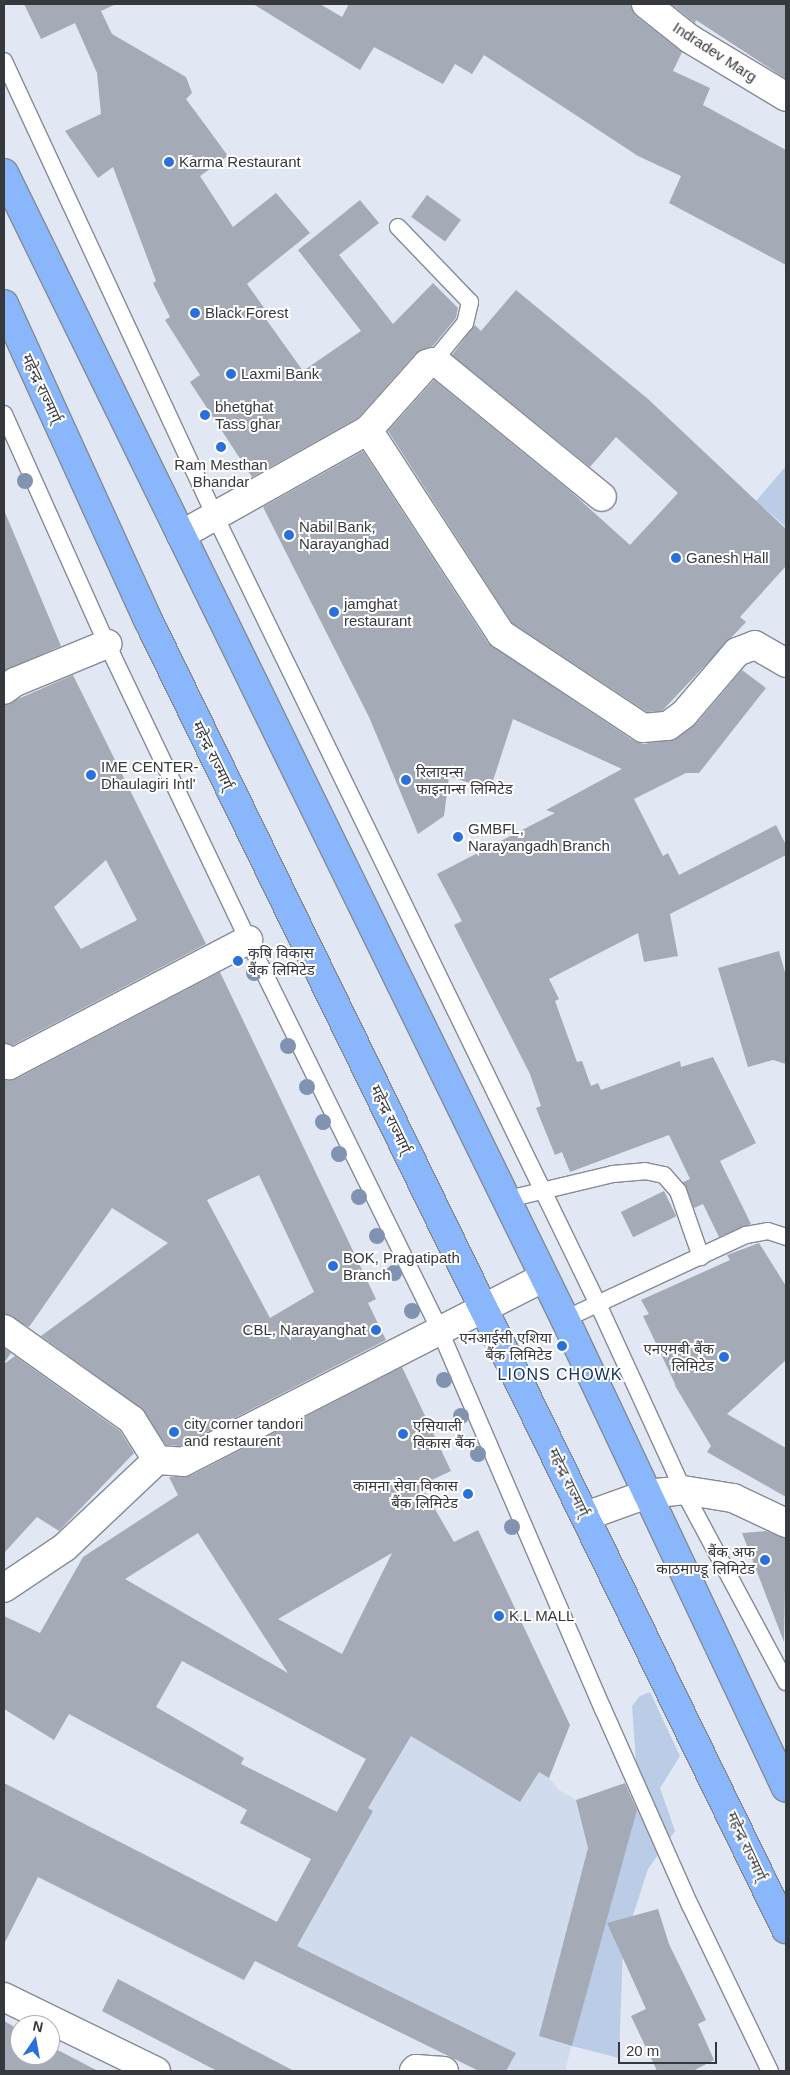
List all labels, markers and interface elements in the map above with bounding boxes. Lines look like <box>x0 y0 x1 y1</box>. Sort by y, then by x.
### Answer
street label: Indradev Marg <box>670 18 760 86</box>
place label: Karma Restaurant <box>179 153 301 171</box>
marker: Karma Restaurant <box>163 156 175 168</box>
place label: Black Forest <box>205 304 288 322</box>
marker: Black Forest <box>189 307 201 319</box>
street label: महेन्द्र राज्मार्ग् <box>18 351 66 425</box>
place label: Laxmi Bank <box>241 365 319 383</box>
marker: Laxmi Bank <box>225 368 237 380</box>
place label: bhetghat Tass ghar <box>215 397 280 432</box>
marker: bhetghat Tass ghar <box>199 409 211 421</box>
marker: Ram Mesthan Bhandar <box>215 441 227 453</box>
place label: Ram Mesthan Bhandar <box>174 455 268 490</box>
place label: Nabil Bank, Narayanghad <box>299 517 389 552</box>
marker: Nabil Bank, Narayanghad <box>283 529 295 541</box>
place label: Ganesh Hall <box>686 549 769 567</box>
marker: Ganesh Hall <box>670 552 682 564</box>
place label: jamghat restaurant <box>344 594 412 629</box>
marker: jamghat restaurant <box>328 606 340 618</box>
street label: महेन्द्र राज्मार्ग् <box>189 718 237 792</box>
place label: IME CENTER- Dhaulagiri Intl' <box>101 757 198 792</box>
place label: रिलायन्स फाइनान्स लिमिटेड <box>416 762 513 797</box>
marker: IME CENTER- Dhaulagiri Intl' <box>85 769 97 781</box>
marker: रिलायन्स फाइनान्स लिमिटेड <box>400 774 412 786</box>
place label: GMBFL, Narayangadh Branch <box>468 819 610 854</box>
marker: GMBFL, Narayangadh Branch <box>452 831 464 843</box>
place label: कृषि विकास बैंक लिमिटेड <box>248 943 315 978</box>
marker: कृषि विकास बैंक लिमिटेड <box>232 955 244 967</box>
street label: महेन्द्र राज्मार्ग् <box>367 1082 415 1156</box>
place label: BOK, Pragatipath Branch <box>343 1248 460 1283</box>
marker: BOK, Pragatipath Branch <box>327 1260 339 1272</box>
place label: CBL, Narayanghat <box>243 1321 366 1339</box>
marker: CBL, Narayanghat <box>370 1324 382 1336</box>
place label: एनआईसी एशिया बैंक लिमिटेड <box>460 1328 552 1363</box>
place label: एनएमबी बैंक लिमिटेड <box>643 1339 714 1374</box>
marker: एनआईसी एशिया बैंक लिमिटेड <box>556 1340 568 1352</box>
marker: एनएमबी बैंक लिमिटेड <box>718 1351 730 1363</box>
district label: LIONS CHOWK <box>496 1365 624 1385</box>
place label: city corner tandori and restaurent <box>184 1414 303 1449</box>
place label: एसियाली विकास बैंक <box>413 1416 475 1451</box>
marker: city corner tandori and restaurent <box>168 1426 180 1438</box>
marker: एसियाली विकास बैंक <box>397 1428 409 1440</box>
street label: महेन्द्र राज्मार्ग् <box>545 1445 593 1519</box>
place label: कामना सेवा विकास बैंक लिमिटेड <box>353 1476 458 1511</box>
marker: कामना सेवा विकास बैंक लिमिटेड <box>462 1488 474 1500</box>
place label: बैंक अफ काठमाण्डू लिमिटेड <box>656 1542 755 1577</box>
marker: बैंक अफ काठमाण्डू लिमिटेड <box>759 1554 771 1566</box>
place label: K.L MALL <box>509 1607 575 1625</box>
marker: K.L MALL <box>493 1610 505 1622</box>
street label: महेन्द्र राज्मार्ग् <box>723 1809 771 1883</box>
north arrow <box>10 2015 60 2065</box>
text: N <box>31 2017 45 2035</box>
scale bar <box>620 2032 719 2064</box>
text: 20 m <box>626 2042 659 2059</box>

